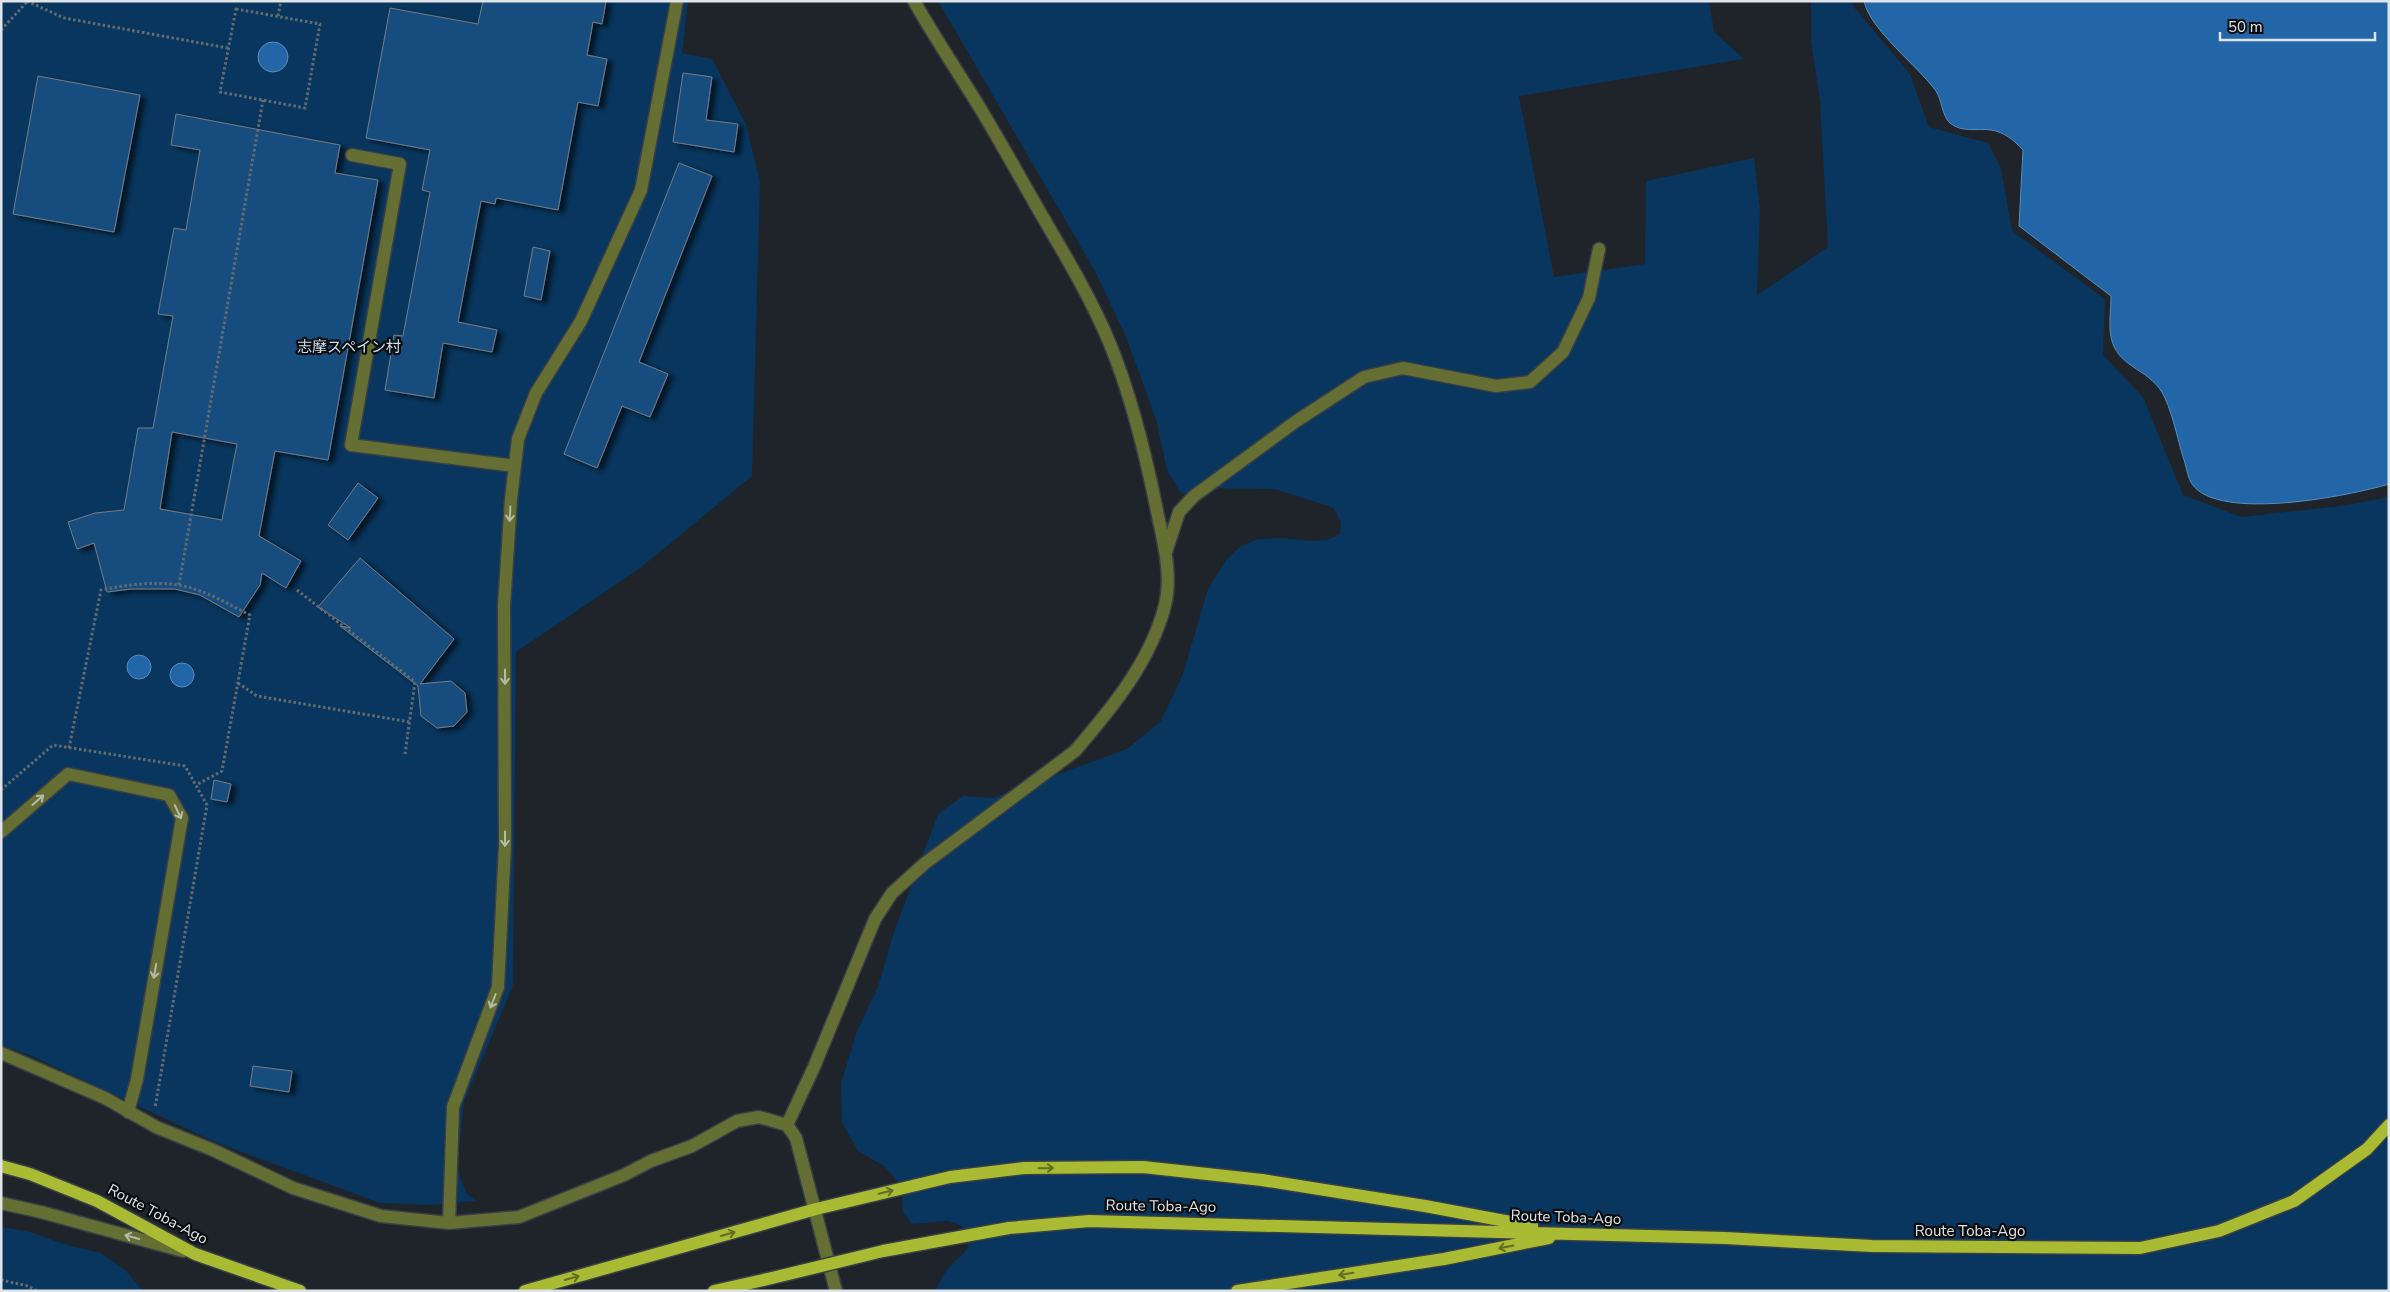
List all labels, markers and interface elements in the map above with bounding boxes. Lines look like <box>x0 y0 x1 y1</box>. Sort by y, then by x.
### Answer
scale bar <box>2220 10 2375 42</box>
text: 50 m <box>2228 17 2263 37</box>
park label: 志摩スペイン村 <box>297 337 401 357</box>
one-way arrow <box>505 506 514 522</box>
one-way arrow <box>500 668 509 684</box>
one-way arrow <box>31 794 44 805</box>
one-way arrow <box>174 804 183 819</box>
one-way arrow <box>500 830 510 847</box>
one-way arrow <box>150 963 160 979</box>
one-way arrow <box>488 992 497 1008</box>
one-way arrow <box>1037 1163 1053 1173</box>
street label: Route Toba-Ago <box>104 1179 212 1249</box>
one-way arrow <box>877 1187 893 1196</box>
street label: Route Toba-Ago <box>1106 1195 1216 1217</box>
street label: Route Toba-Ago <box>1510 1205 1622 1229</box>
street label: Route Toba-Ago <box>1915 1221 2025 1241</box>
one-way arrow <box>720 1228 736 1238</box>
one-way arrow <box>124 1231 140 1241</box>
one-way arrow <box>1498 1242 1514 1252</box>
one-way arrow <box>1338 1269 1354 1279</box>
one-way arrow <box>564 1272 580 1282</box>

